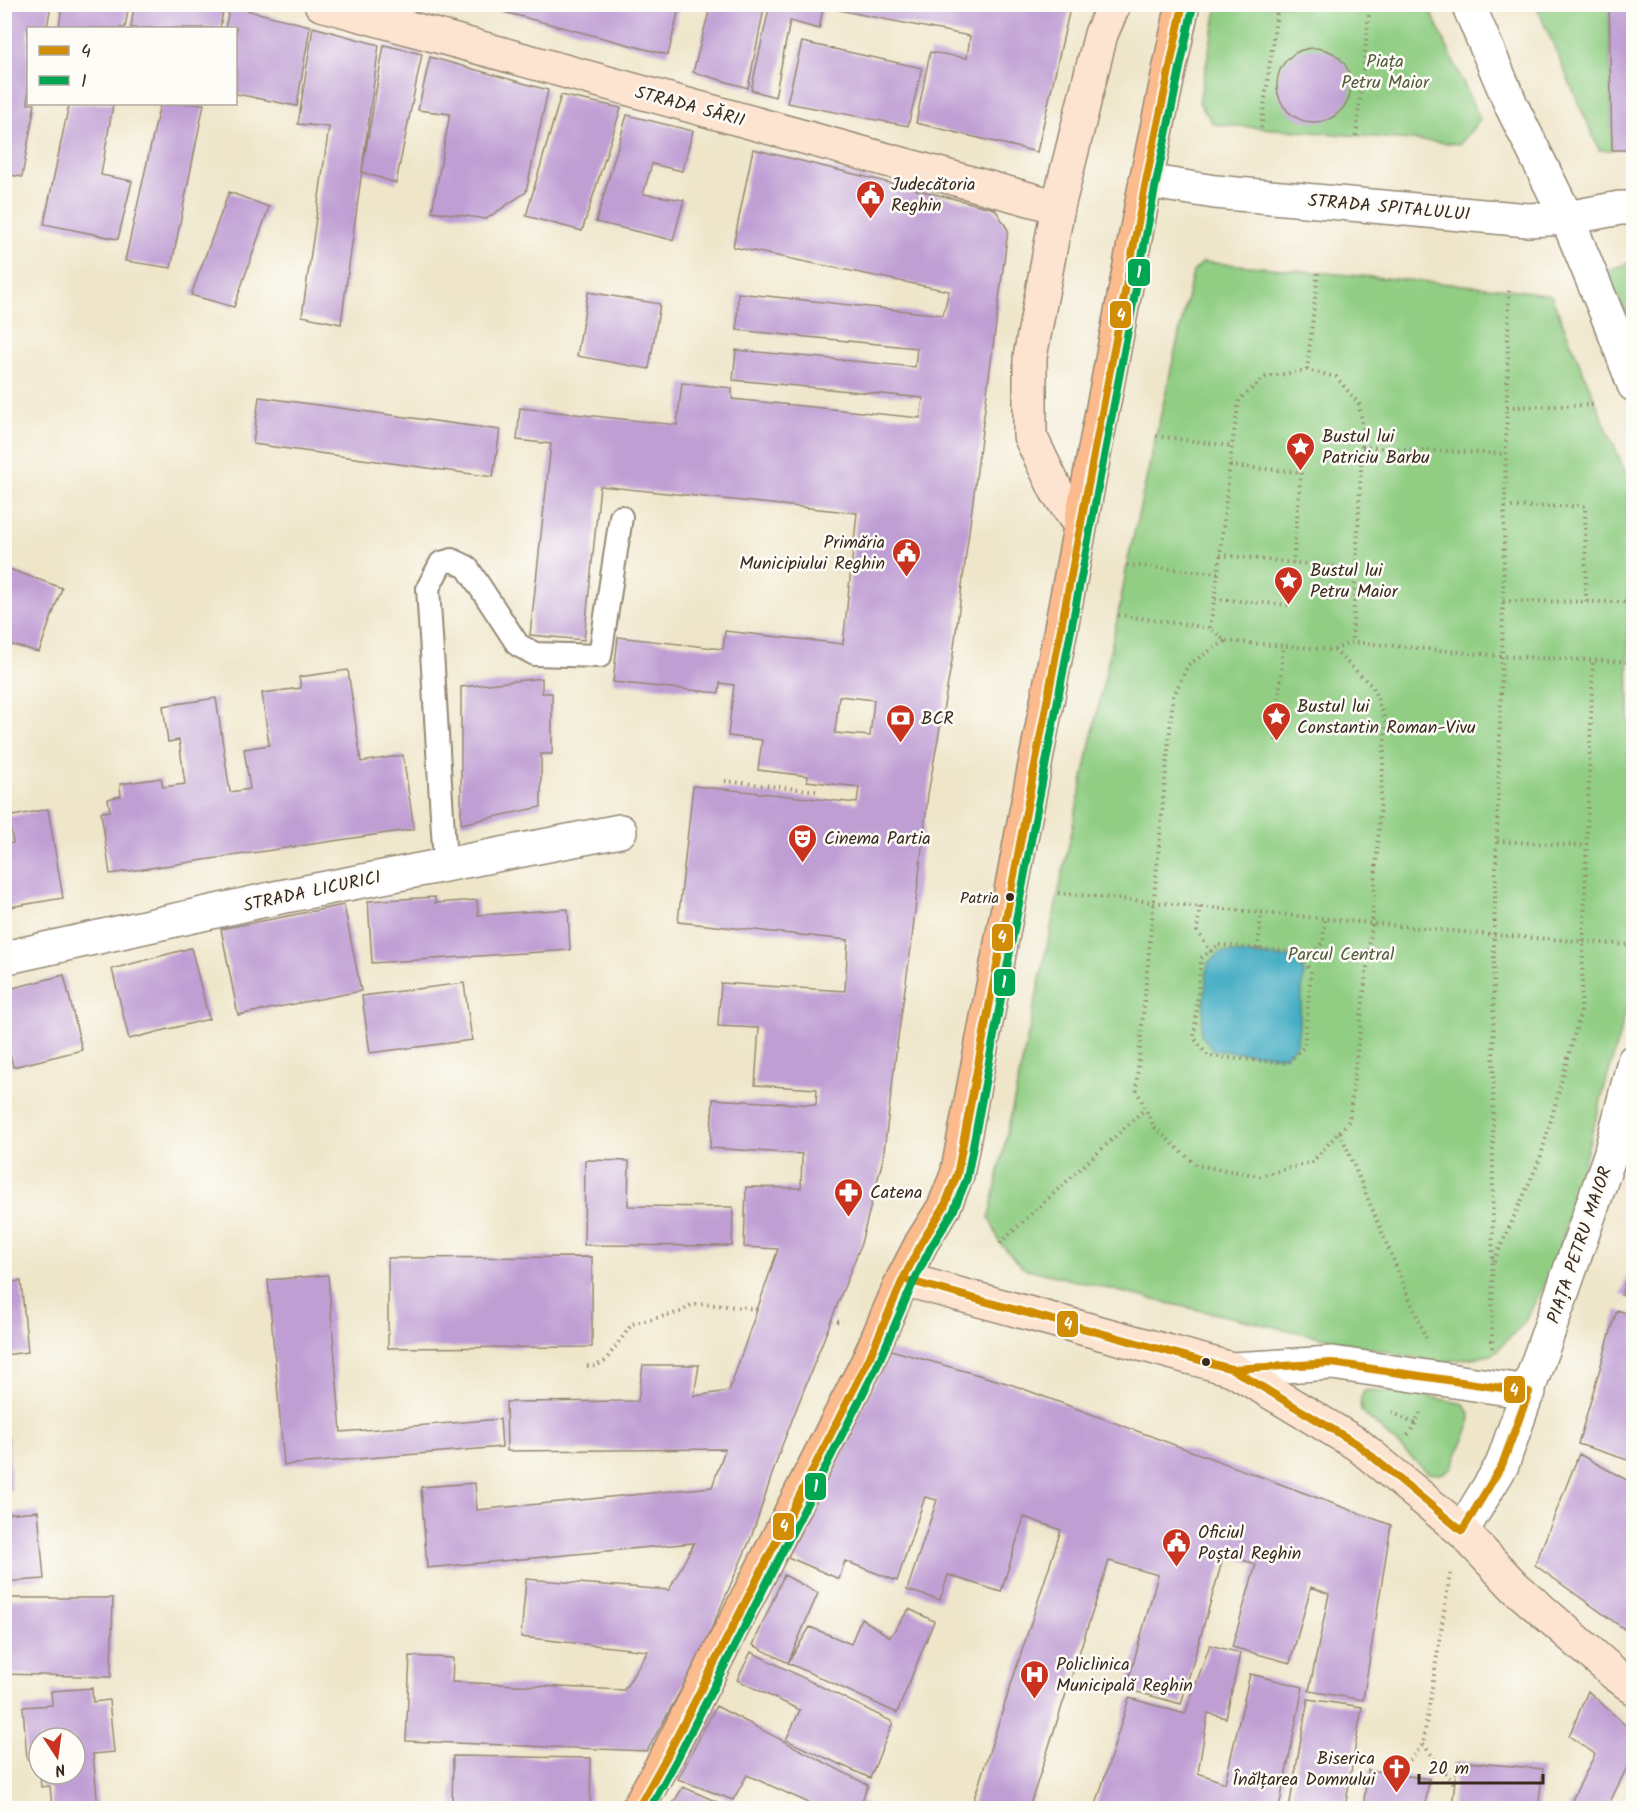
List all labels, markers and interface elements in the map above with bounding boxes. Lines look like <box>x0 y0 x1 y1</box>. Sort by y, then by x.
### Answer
legend <box>27 27 237 105</box>
text: 4 <box>81 38 91 67</box>
park label: Piața Petru Maior <box>1341 48 1430 98</box>
text: 1 <box>81 68 87 97</box>
street label: STRADA SĂRII <box>631 79 748 136</box>
place label: Judecătoria Reghin <box>891 171 975 221</box>
public building icon: Judecătoria Reghin <box>854 178 886 220</box>
street label: STRADA SPITALULUI <box>1307 187 1471 230</box>
line badge: 1 <box>1127 258 1151 287</box>
text: 1 <box>1137 261 1142 286</box>
line badge: 4 <box>1109 300 1132 329</box>
text: 4 <box>1117 304 1126 329</box>
place label: Bustul lui Patriciu Barbu <box>1322 423 1430 473</box>
place icon: Bustul lui Patriciu Barbu <box>1285 430 1317 472</box>
place label: Primăria Municipiului Reghin <box>739 529 885 579</box>
public building icon: Primăria Municipiului Reghin <box>890 536 922 578</box>
place label: Bustul lui Petru Maior <box>1310 557 1399 607</box>
place icon: Bustul lui Petru Maior <box>1273 564 1305 606</box>
place label: Bustul lui Constantin Roman-Vivu <box>1297 693 1476 743</box>
place icon: Bustul lui Constantin Roman-Vivu <box>1260 700 1292 742</box>
bank icon: BCR <box>884 702 916 744</box>
place label: BCR <box>921 705 954 734</box>
theatre icon: Cinema Partia <box>787 822 819 864</box>
place label: Cinema Partia <box>824 825 931 854</box>
street label: STRADA LICURICI <box>241 864 384 921</box>
place label: Patria <box>960 886 999 911</box>
marker: Patria <box>1004 891 1016 903</box>
line badge: 4 <box>991 923 1014 952</box>
text: 4 <box>998 926 1007 951</box>
park label: Parcul Central <box>1288 941 1395 970</box>
line badge: 1 <box>993 968 1016 997</box>
text: 1 <box>1002 971 1007 996</box>
street label: PIAȚA PETRU MAIOR <box>1540 1163 1621 1328</box>
pharmacy icon: Catena <box>833 1176 865 1218</box>
place label: Catena <box>870 1179 922 1208</box>
line badge: 4 <box>1056 1310 1079 1338</box>
text: 4 <box>1064 1313 1073 1338</box>
unlabelled marker <box>1200 1356 1212 1368</box>
line badge: 4 <box>1503 1375 1526 1404</box>
text: 4 <box>1510 1379 1519 1404</box>
line badge: 1 <box>804 1472 827 1501</box>
text: 1 <box>814 1475 819 1500</box>
line badge: 4 <box>772 1512 795 1541</box>
text: 4 <box>780 1515 789 1540</box>
place label: Oficiul Poștal Reghin <box>1198 1519 1301 1569</box>
public building icon: Oficiul Poștal Reghin <box>1161 1526 1193 1568</box>
place label: Policlinica Municipală Reghin <box>1056 1651 1193 1701</box>
hospital icon: Policlinica Municipală Reghin <box>1019 1658 1051 1700</box>
north arrow <box>27 1726 87 1786</box>
place label: Biserica Înălțarea Domnului <box>1233 1745 1376 1795</box>
scale bar <box>1419 1747 1544 1785</box>
church icon: Biserica Înălțarea Domnului <box>1380 1752 1412 1794</box>
text: 20 m <box>1428 1755 1469 1784</box>
text: N <box>52 1756 68 1782</box>

